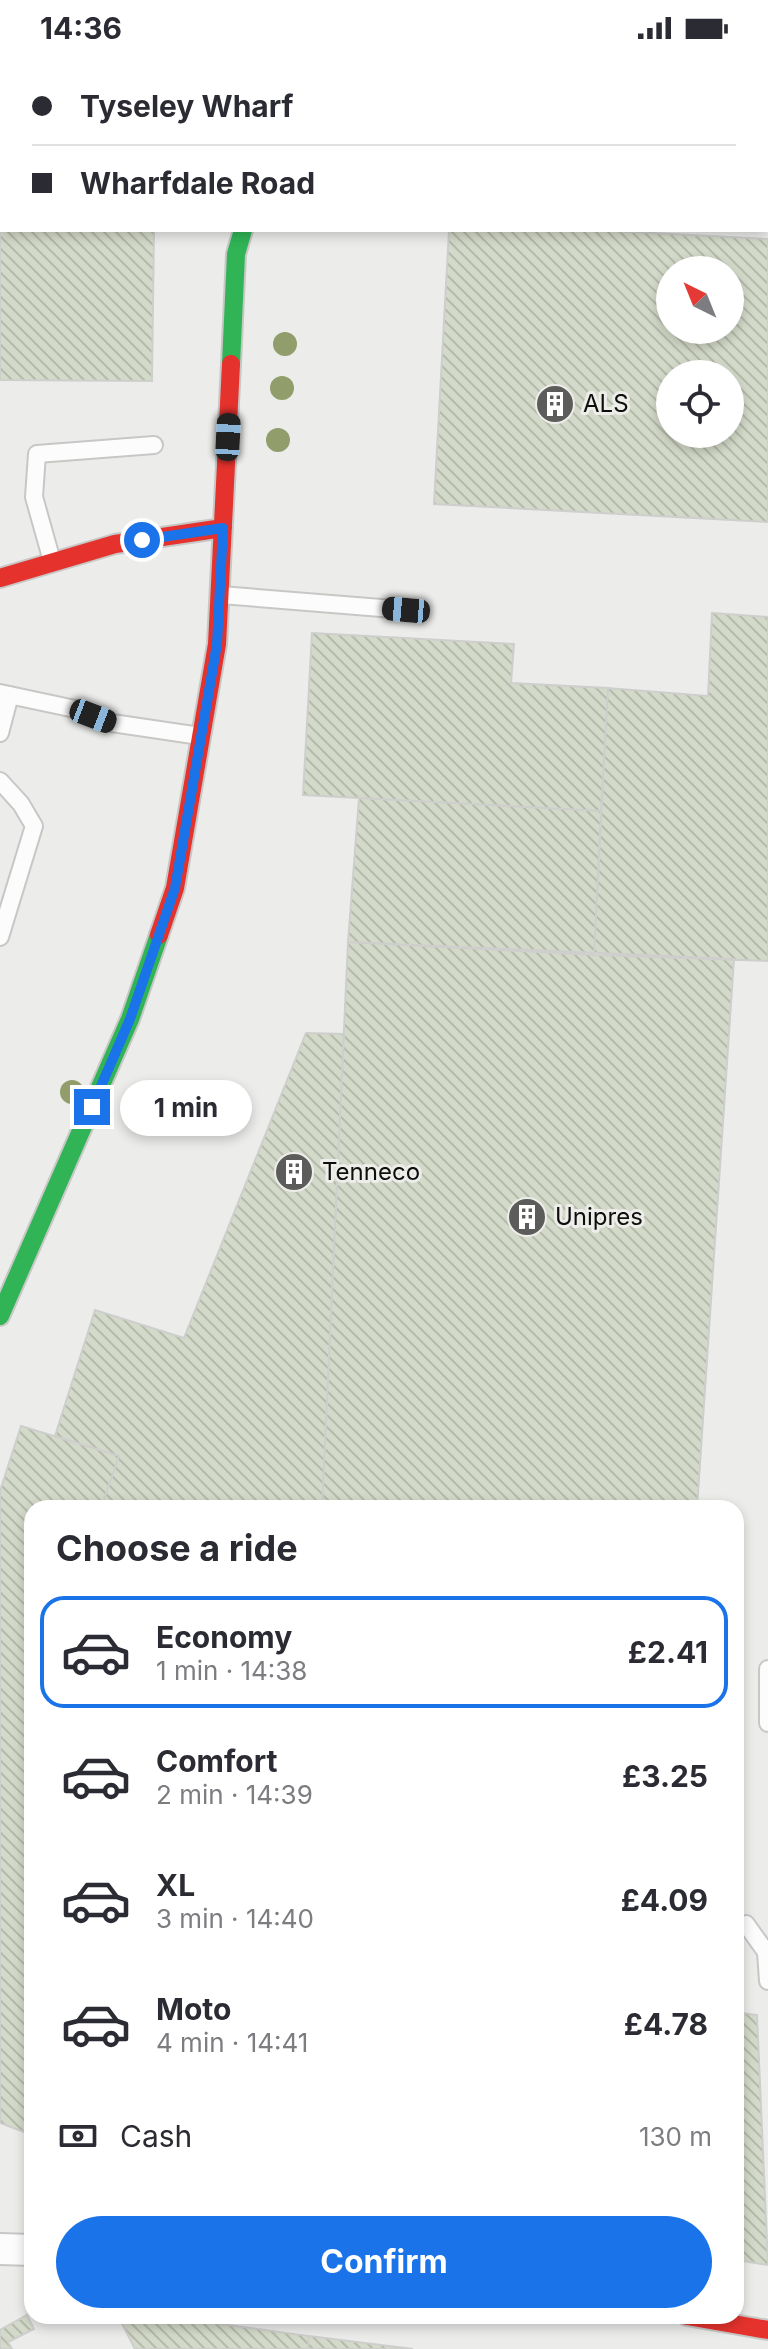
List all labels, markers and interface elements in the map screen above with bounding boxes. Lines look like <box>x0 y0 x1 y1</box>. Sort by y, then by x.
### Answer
text: 14:36 <box>40 10 122 46</box>
text: Tyseley Wharf <box>80 88 293 124</box>
text: Wharfdale Road <box>80 165 315 201</box>
north arrow <box>656 256 744 344</box>
map controls <box>656 256 744 448</box>
button: locate <box>656 360 744 448</box>
building icon: ALS <box>534 383 576 425</box>
place label: ALS <box>583 389 629 418</box>
car <box>215 412 241 462</box>
route start <box>124 522 160 558</box>
car <box>381 596 431 624</box>
car <box>66 696 120 736</box>
callout: 1 min <box>120 1079 252 1135</box>
route end <box>74 1089 110 1125</box>
text: 1 min <box>154 1092 218 1123</box>
building icon: Tenneco <box>273 1151 315 1193</box>
place label: Tenneco <box>322 1157 420 1186</box>
building icon: Unipres <box>506 1196 548 1238</box>
place label: Unipres <box>555 1202 643 1231</box>
text: Choose a ride <box>56 1526 298 1570</box>
icon: car <box>60 1616 132 1688</box>
text: Economy <box>156 1619 292 1655</box>
text: £2.41 <box>628 1634 708 1670</box>
text: 1 min · 14:38 <box>156 1655 307 1686</box>
icon: car <box>60 1740 132 1812</box>
text: Comfort <box>156 1743 277 1779</box>
text: £3.25 <box>622 1758 708 1794</box>
text: 2 min · 14:39 <box>156 1779 313 1810</box>
icon: car <box>60 1864 132 1936</box>
text: XL <box>156 1867 195 1903</box>
text: £4.09 <box>621 1882 708 1918</box>
text: 3 min · 14:40 <box>156 1903 314 1934</box>
icon: car <box>60 1988 132 2060</box>
text: Moto <box>156 1991 231 2027</box>
text: £4.78 <box>624 2006 708 2042</box>
text: 4 min · 14:41 <box>156 2027 308 2058</box>
icon: cash <box>56 2114 100 2158</box>
text: Cash <box>120 2118 192 2154</box>
text: 130 m <box>639 2121 712 2152</box>
button: Confirm <box>56 2216 712 2308</box>

